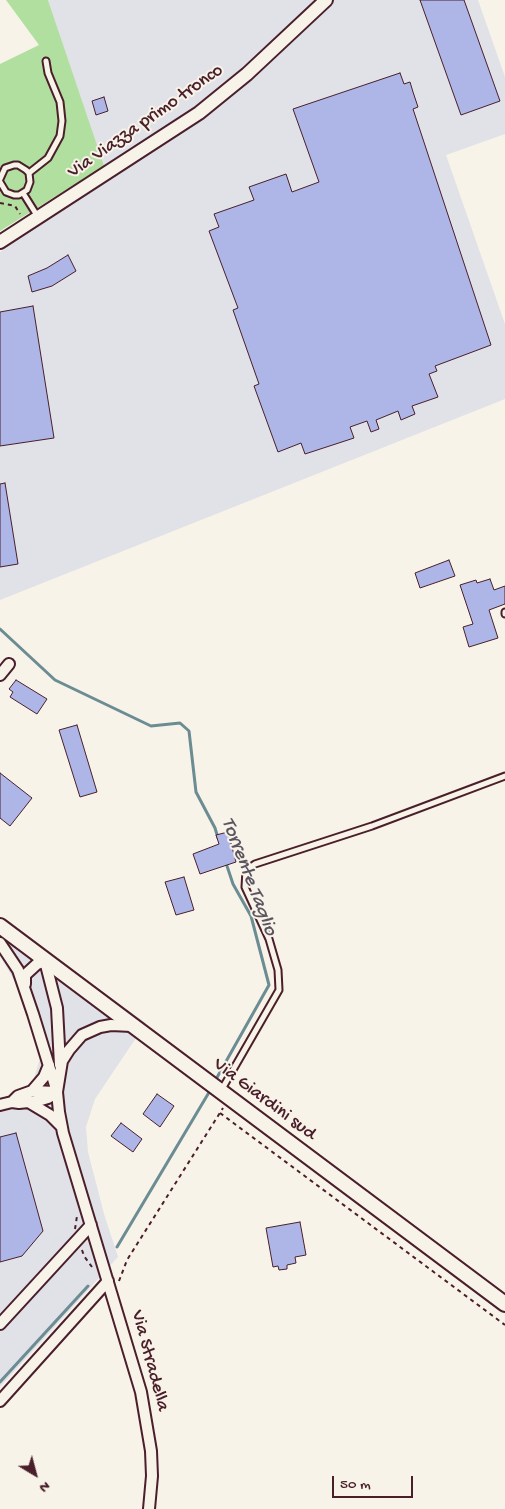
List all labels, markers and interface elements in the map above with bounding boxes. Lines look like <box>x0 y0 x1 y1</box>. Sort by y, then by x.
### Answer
street label: Via Viazza primo tronco <box>64 60 228 184</box>
water label: Torrente Taglio <box>214 815 282 939</box>
street label: Via Giardini sud <box>208 1054 320 1146</box>
street label: Via Stradella <box>125 1308 173 1414</box>
north arrow <box>10 1449 60 1499</box>
scale bar <box>335 1466 416 1498</box>
text: 50 m <box>340 1476 371 1494</box>
text: N <box>36 1477 53 1496</box>

